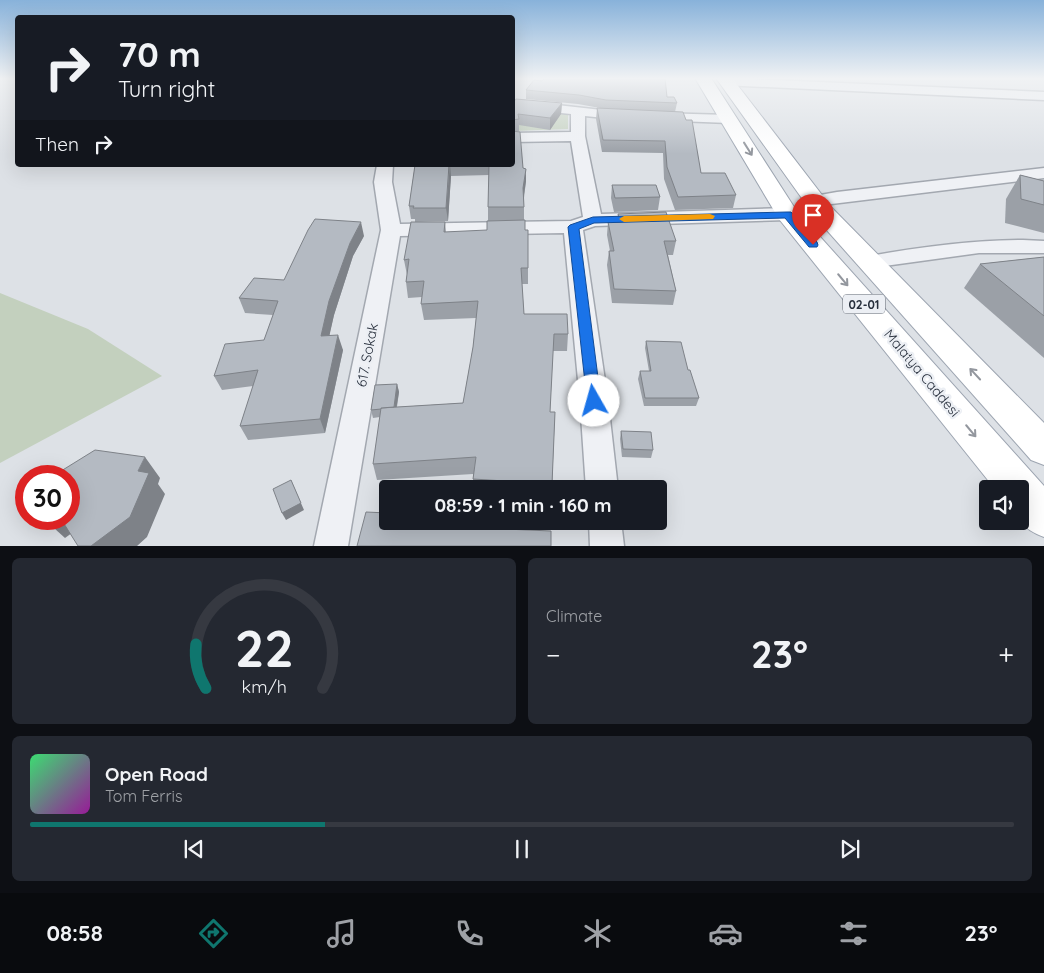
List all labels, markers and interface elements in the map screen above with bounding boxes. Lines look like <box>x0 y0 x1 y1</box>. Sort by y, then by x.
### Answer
text: 70 m <box>118 32 201 76</box>
icon: right <box>35 35 100 100</box>
text: Turn right <box>118 75 215 103</box>
icon: right <box>89 130 117 158</box>
text: Then <box>35 132 79 156</box>
one-way arrow <box>742 142 753 156</box>
pin <box>792 194 834 245</box>
icon: arrive <box>799 201 827 229</box>
one-way arrow <box>837 273 848 286</box>
road number: 02-01 <box>843 294 885 314</box>
street label: 617. Sokak <box>352 321 382 389</box>
street label: Malatya Caddesi <box>880 326 964 420</box>
one-way arrow <box>969 368 981 381</box>
position arrow <box>567 374 619 426</box>
one-way arrow <box>965 424 976 437</box>
speed limit sign: 30 <box>15 465 80 530</box>
map controls <box>979 480 1029 530</box>
button: sound <box>979 480 1029 530</box>
text: 08:59 · 1 min · 160 m <box>434 493 612 517</box>
text: Climate <box>546 606 602 626</box>
text: 22 <box>234 615 294 680</box>
text: 23° <box>751 630 808 678</box>
text: − <box>546 637 561 672</box>
text: + <box>998 637 1014 672</box>
text: km/h <box>241 675 287 697</box>
text: Open Road <box>105 762 208 786</box>
text: Tom Ferris <box>105 786 182 806</box>
icon: previous <box>180 835 208 863</box>
icon: pause <box>508 835 536 863</box>
icon: next <box>836 835 864 863</box>
icon: directions <box>196 916 231 951</box>
icon: music <box>324 916 359 951</box>
icon: phone <box>452 916 487 951</box>
icon: climate <box>580 916 615 951</box>
icon: car <box>708 916 743 951</box>
icon: filters <box>836 916 871 951</box>
text: 08:58 <box>47 919 103 947</box>
text: 23° <box>964 919 997 947</box>

